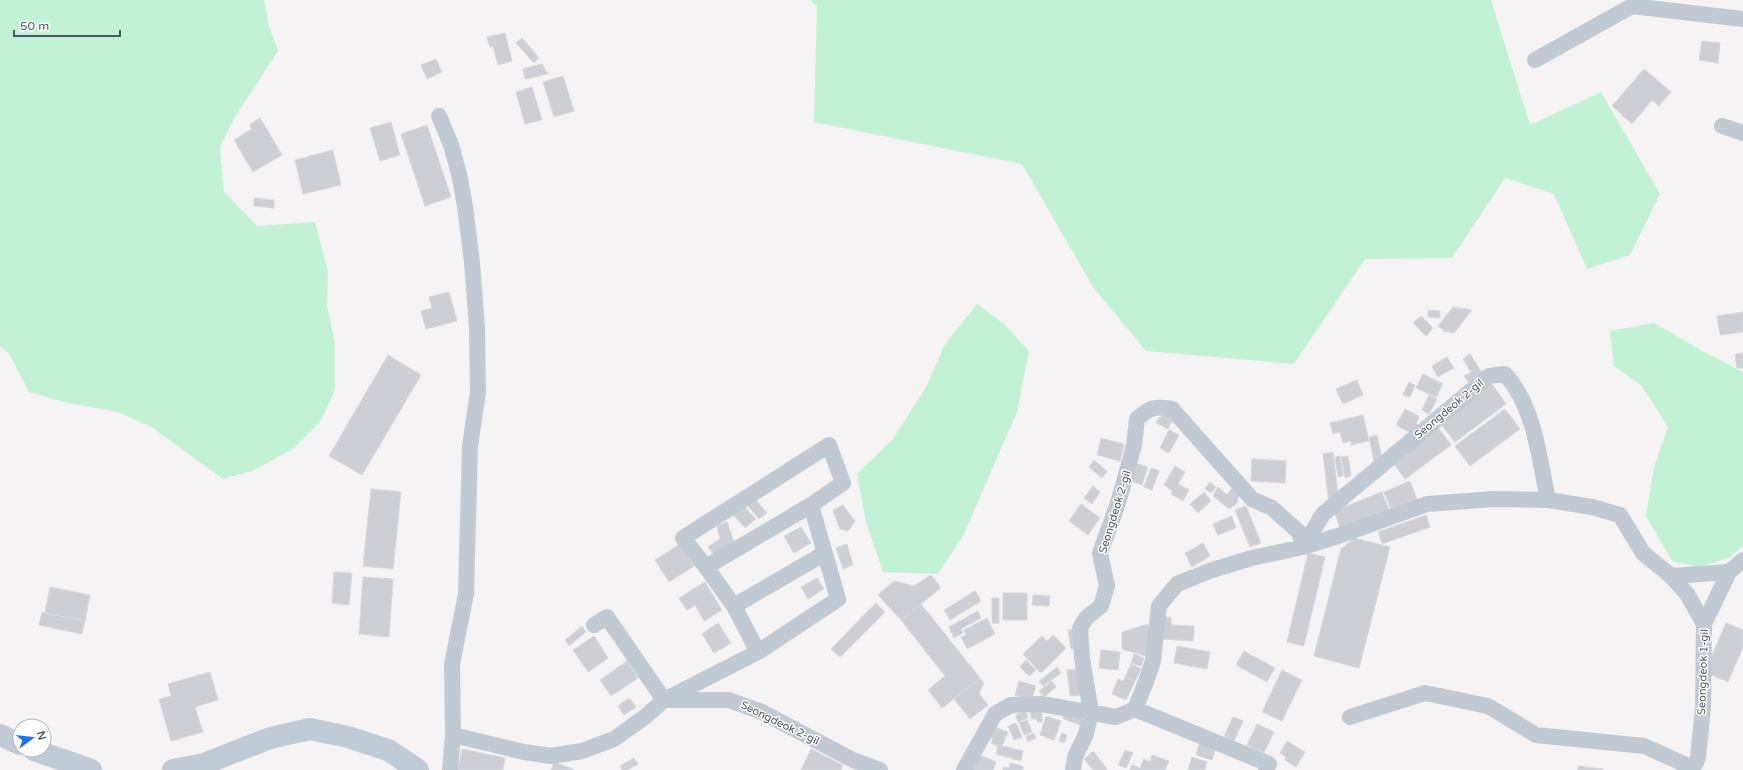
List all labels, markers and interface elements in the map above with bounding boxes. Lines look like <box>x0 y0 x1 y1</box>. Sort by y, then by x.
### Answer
scale bar <box>14 12 120 38</box>
text: 50 m <box>20 19 49 33</box>
street label: Seongdeok 2-gil <box>1412 376 1486 442</box>
street label: Seongdeok 2-gil <box>1096 469 1134 555</box>
street label: Seongdeok 1-gil <box>1695 629 1711 715</box>
street label: Seongdeok 2-gil <box>739 698 821 748</box>
north arrow <box>12 718 52 758</box>
text: N <box>34 730 49 741</box>

